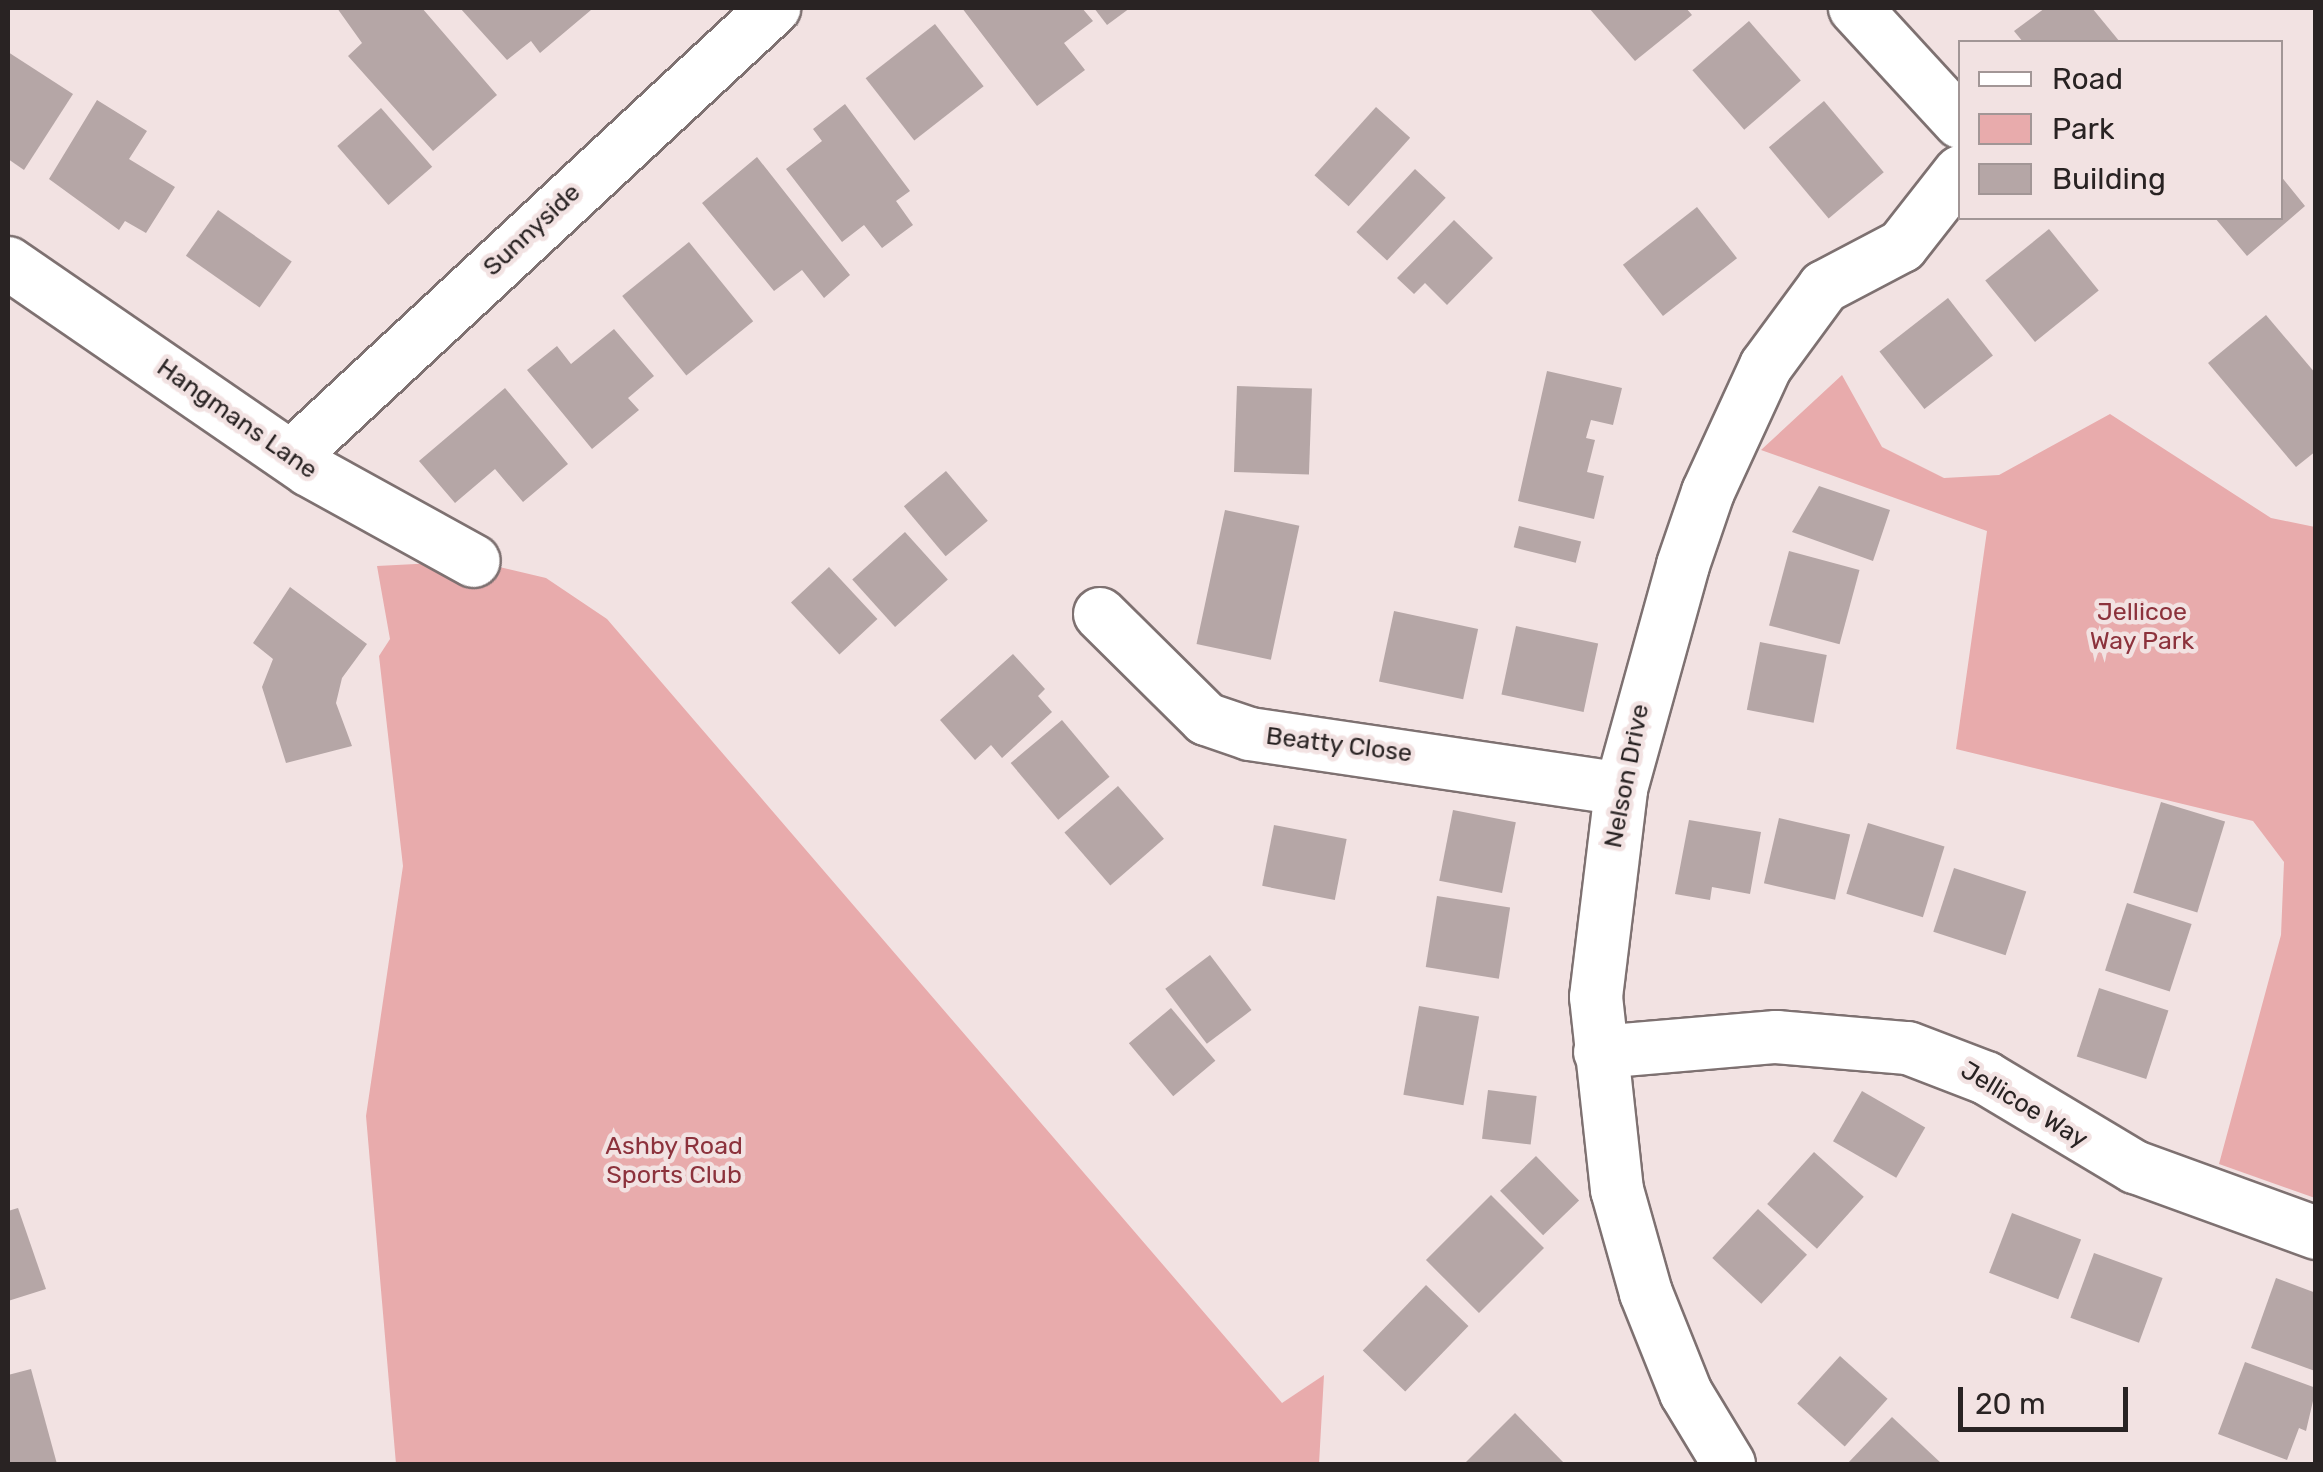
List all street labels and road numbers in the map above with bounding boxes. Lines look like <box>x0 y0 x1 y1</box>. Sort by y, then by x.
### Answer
street label: Sunnyside <box>477 178 587 282</box>
street label: Hangmans Lane <box>151 353 323 485</box>
street label: Nelson Drive <box>1598 701 1656 851</box>
street label: Beatty Close <box>1264 721 1414 769</box>
street label: Jellicoe Way <box>1955 1055 2093 1155</box>

